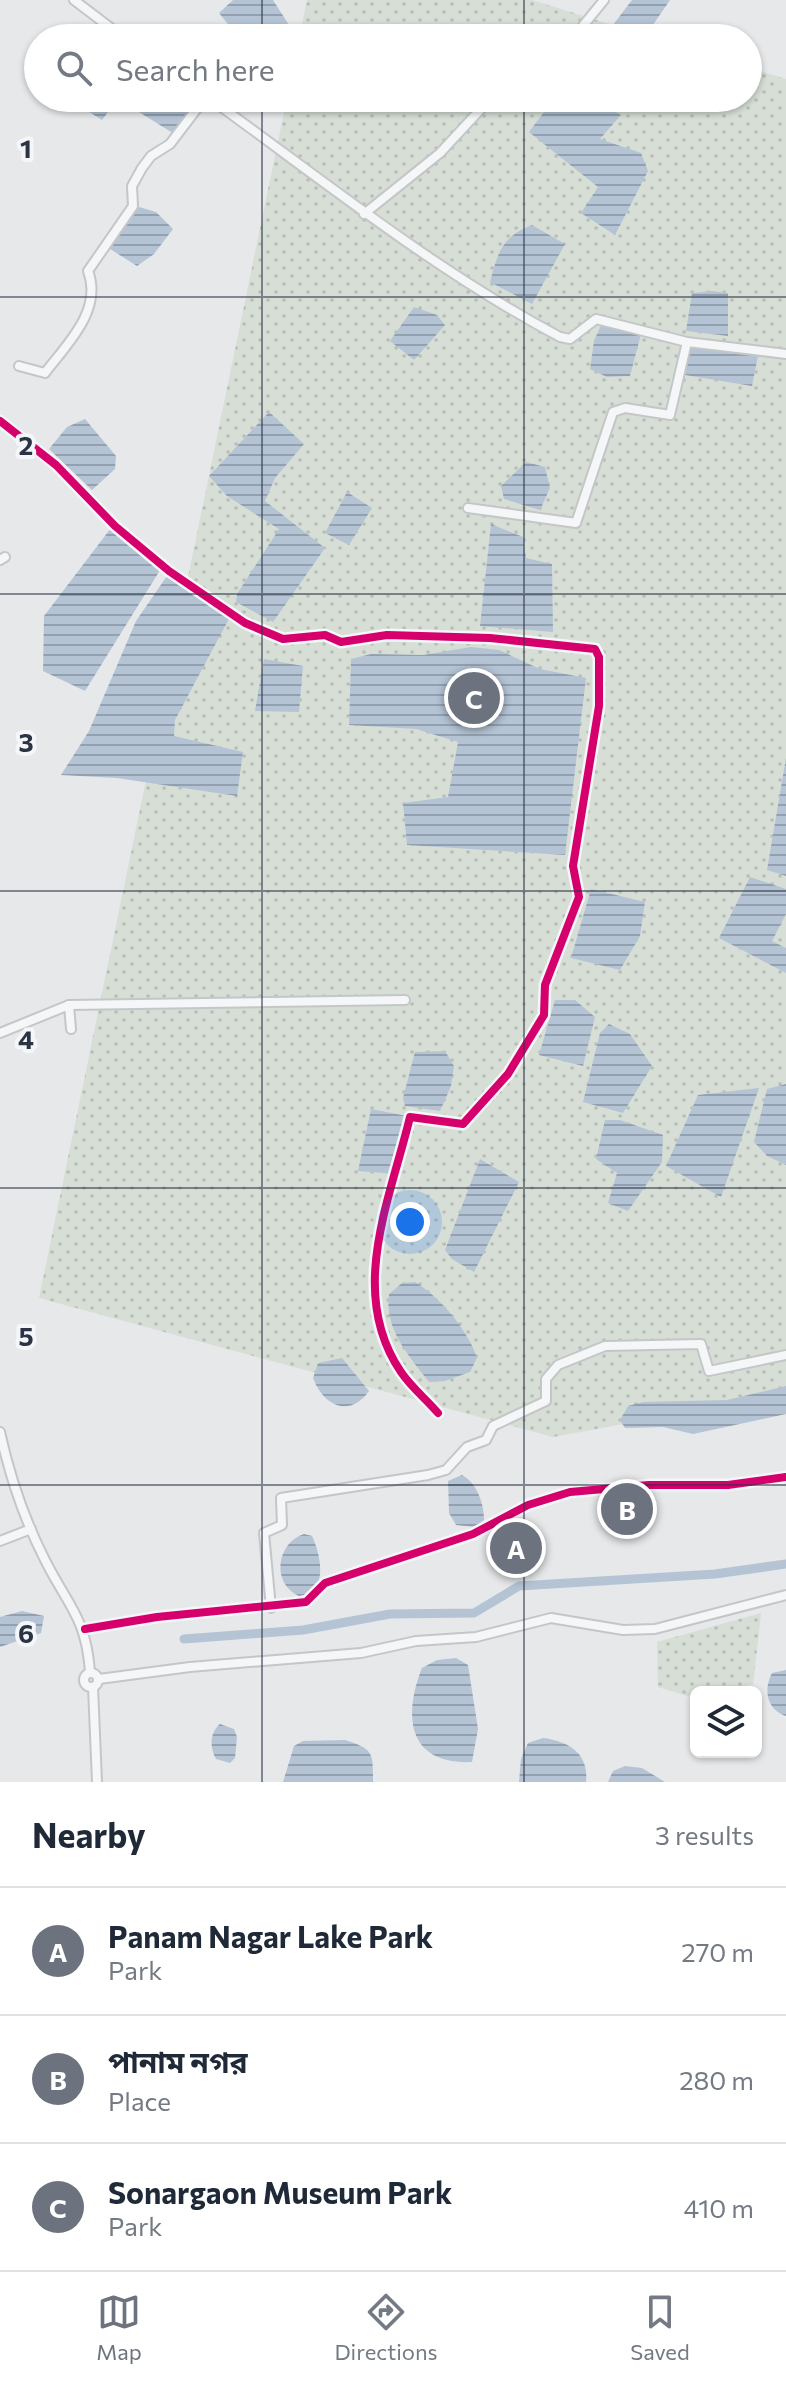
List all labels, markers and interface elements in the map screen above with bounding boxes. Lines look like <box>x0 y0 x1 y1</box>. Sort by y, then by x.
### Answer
search box <box>24 24 762 112</box>
icon: search <box>52 46 96 90</box>
text: Search here <box>116 50 275 87</box>
text: 1 <box>20 132 32 163</box>
text: 2 <box>19 429 33 460</box>
pin: C <box>448 668 500 728</box>
text: 3 <box>18 726 34 757</box>
text: 4 <box>18 1023 34 1054</box>
your location <box>390 1202 430 1242</box>
text: 5 <box>18 1320 34 1351</box>
pin: B <box>601 1479 653 1539</box>
pin: A <box>490 1518 542 1578</box>
text: 6 <box>18 1617 34 1648</box>
map controls <box>690 1686 762 1758</box>
button: layers <box>690 1686 762 1758</box>
text: Nearby <box>32 1813 146 1855</box>
text: 3 results <box>655 1819 754 1850</box>
text: Panam Nagar Lake Park <box>108 1917 433 1954</box>
text: A <box>49 1936 67 1967</box>
text: 270 m <box>681 1936 754 1967</box>
text: Park <box>108 1954 162 1985</box>
text: পানাম নগর <box>108 2042 248 2079</box>
text: B <box>49 2064 67 2095</box>
text: 280 m <box>679 2064 754 2095</box>
text: Place <box>108 2085 171 2116</box>
text: Sonargaon Museum Park <box>108 2173 452 2210</box>
text: C <box>49 2192 67 2223</box>
text: 410 m <box>683 2192 754 2223</box>
text: Park <box>108 2210 162 2241</box>
tab: Map <box>96 2290 142 2365</box>
tab: Directions <box>334 2290 438 2365</box>
tab: Saved <box>630 2290 690 2365</box>

